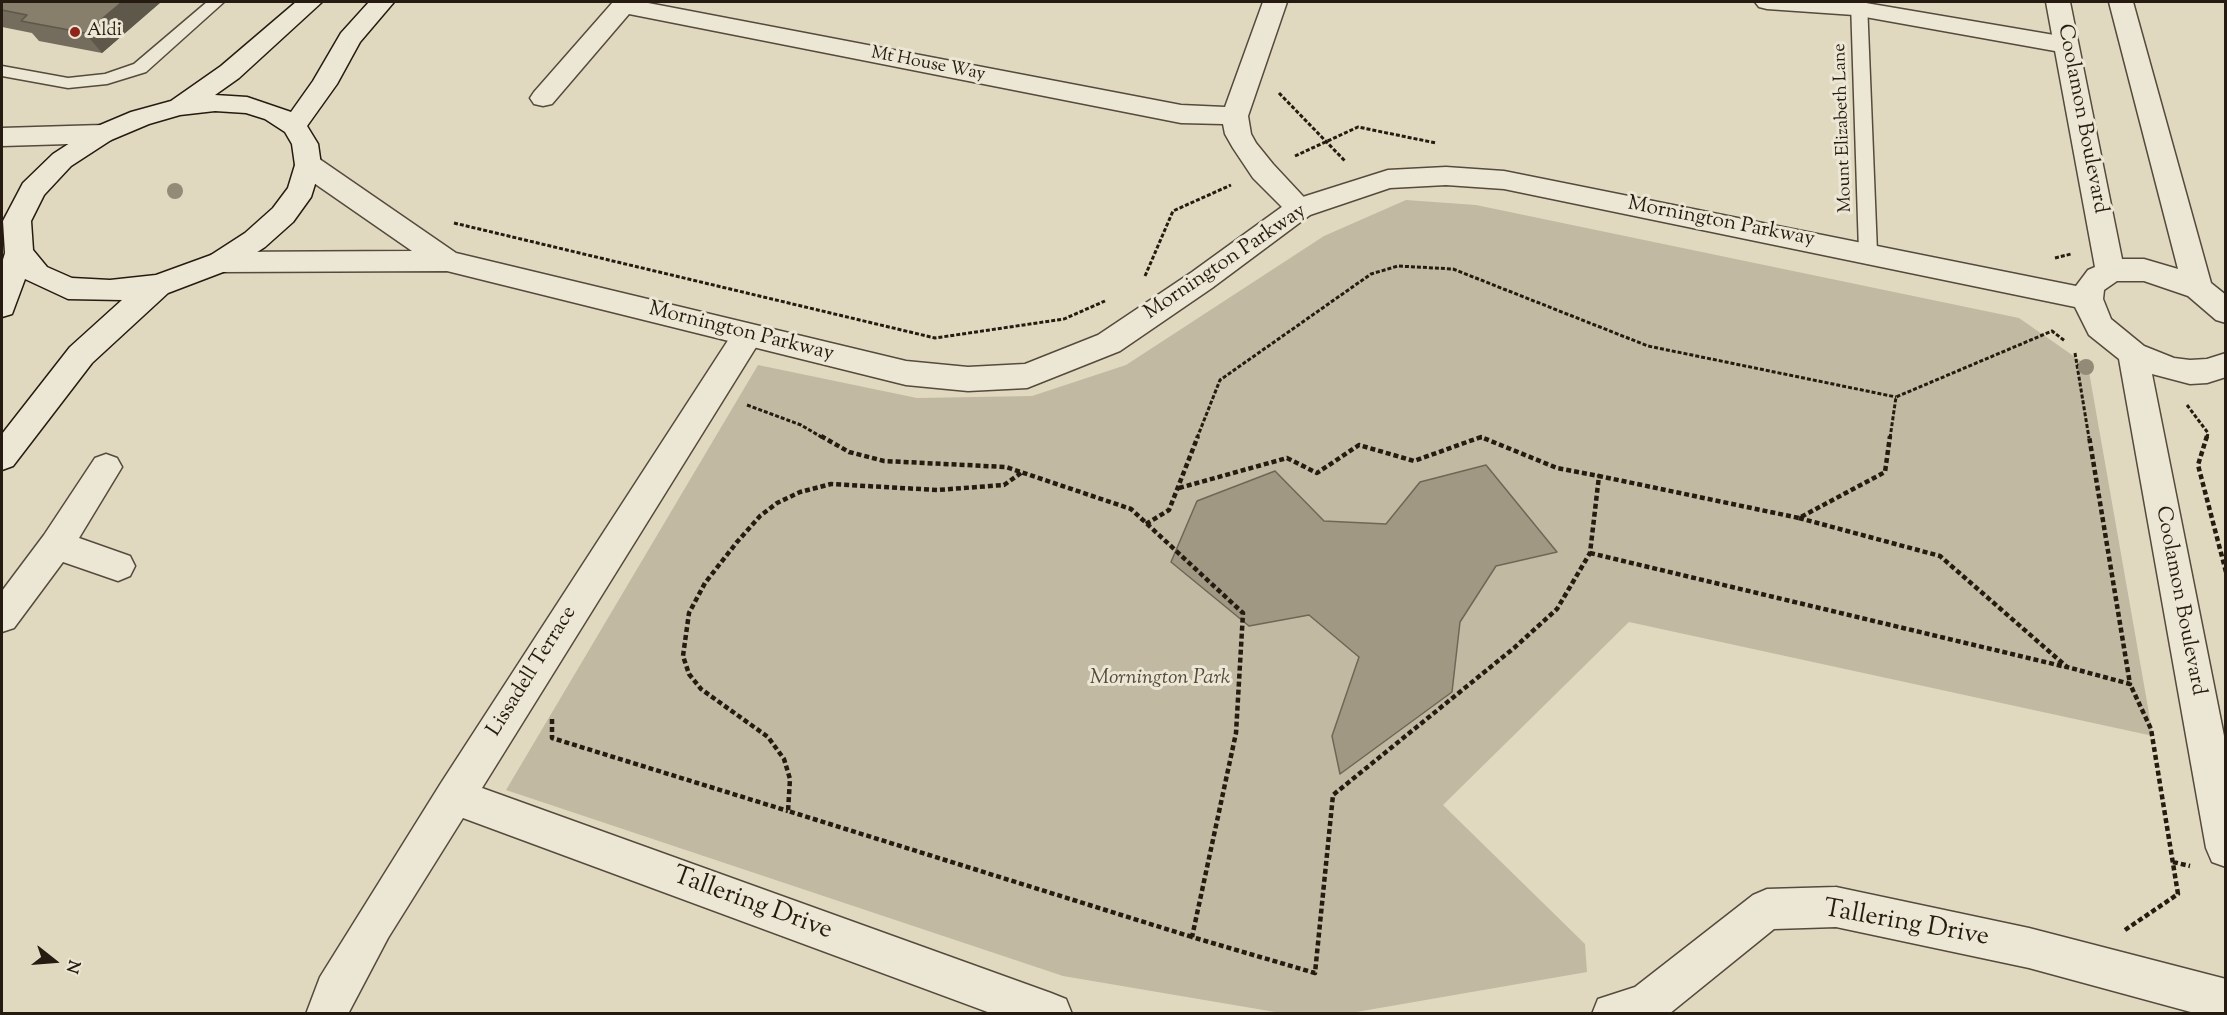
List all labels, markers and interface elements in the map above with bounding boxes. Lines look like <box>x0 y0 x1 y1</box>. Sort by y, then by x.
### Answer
place label: Aldi <box>87 21 122 43</box>
street label: Coolamon Boulevard <box>2050 22 2112 216</box>
marker: Aldi <box>68 25 82 39</box>
street label: Mt House Way <box>869 43 987 87</box>
street label: Mount Elizabeth Lane <box>1830 43 1858 213</box>
street label: Mornington Parkway <box>1625 193 1817 253</box>
street label: Mornington Parkway <box>1140 199 1312 327</box>
street label: Mornington Parkway <box>646 298 836 368</box>
street label: Coolamon Boulevard <box>2148 504 2210 698</box>
street label: Lissadell Terrace <box>483 602 583 742</box>
park label: Mornington Park <box>1090 666 1230 692</box>
street label: Tallering Drive <box>668 862 836 948</box>
street label: Tallering Drive <box>1821 895 1991 955</box>
north arrow <box>24 931 84 991</box>
text: N <box>59 957 85 976</box>

